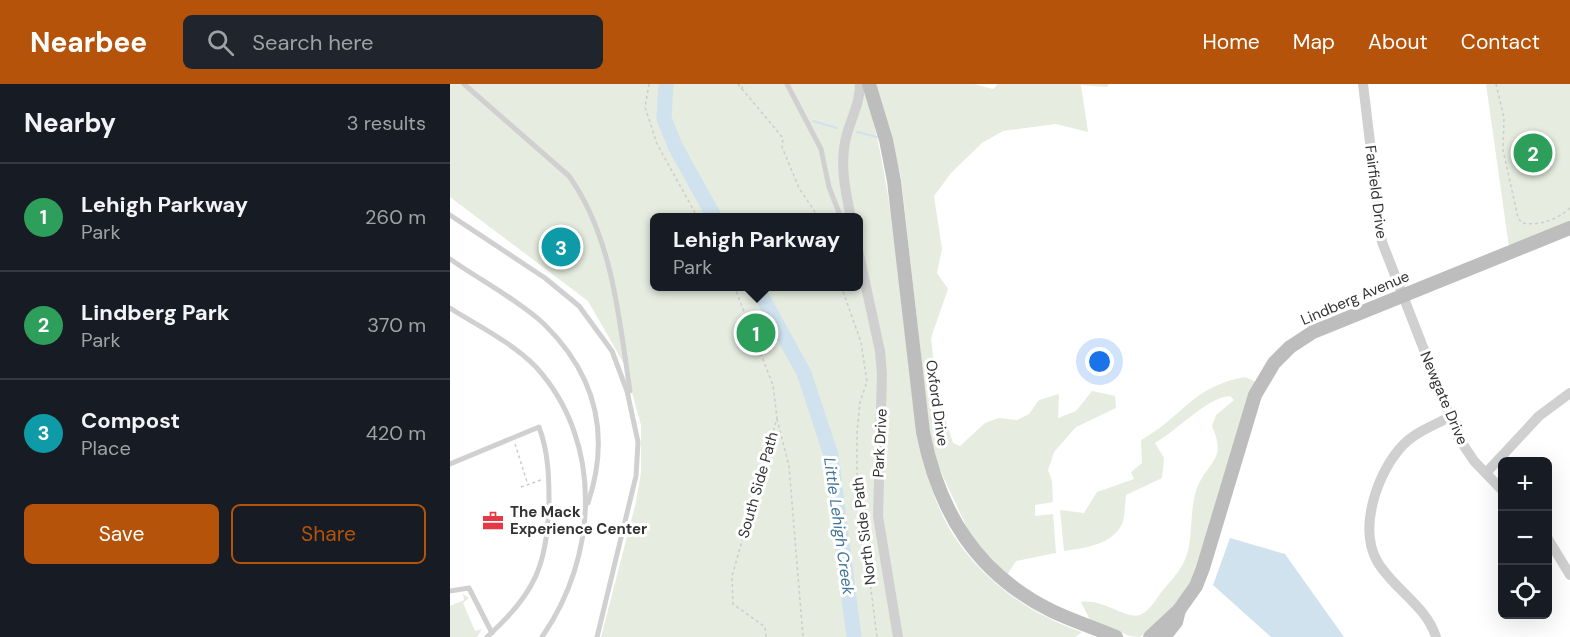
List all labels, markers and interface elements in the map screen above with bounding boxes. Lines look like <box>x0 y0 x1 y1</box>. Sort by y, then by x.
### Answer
search box <box>183 15 603 69</box>
text: Nearbee <box>30 24 147 61</box>
icon: search <box>204 26 237 59</box>
text: Search here <box>252 28 374 57</box>
text: Home <box>1202 28 1260 56</box>
text: Map <box>1293 28 1335 56</box>
text: About <box>1368 28 1428 56</box>
text: Contact <box>1461 28 1540 56</box>
text: Nearby <box>24 106 116 140</box>
text: 3 results <box>347 110 426 136</box>
pin: 2 <box>1514 130 1552 176</box>
street label: Fairfield Drive <box>1360 144 1392 240</box>
text: Lehigh Parkway <box>81 190 248 219</box>
text: 1 <box>40 204 47 230</box>
text: 260 m <box>365 204 426 230</box>
popup <box>650 213 863 291</box>
text: Park <box>81 219 121 245</box>
pin: 3 <box>542 224 580 270</box>
text: Lehigh Parkway <box>673 225 840 254</box>
text: Park <box>673 254 712 280</box>
street label: Lindberg Avenue <box>1298 266 1412 330</box>
text: Lindberg Park <box>81 298 229 327</box>
pin: 1 <box>736 310 776 356</box>
text: 2 <box>38 312 49 338</box>
text: 370 m <box>367 312 426 338</box>
text: Park <box>81 327 121 353</box>
your location <box>1085 347 1114 376</box>
street label: Newgate Drive <box>1415 348 1473 448</box>
street label: Oxford Drive <box>921 359 953 447</box>
text: Compost <box>81 406 180 435</box>
street label: Park Drive <box>868 408 892 478</box>
text: 3 <box>37 420 50 446</box>
text: 420 m <box>366 420 426 446</box>
street label: South Side Path <box>733 430 783 540</box>
text: Place <box>81 435 131 461</box>
water label: Little Lehigh Creek <box>819 456 859 597</box>
map controls <box>1498 457 1552 619</box>
button: + <box>1498 457 1552 511</box>
street label: North Side Path <box>847 476 881 586</box>
place label: The Mack Experience Center <box>510 502 647 539</box>
button: Save <box>24 504 219 564</box>
button: Share <box>231 504 426 564</box>
office icon: The Mack Experience Center <box>481 509 505 533</box>
button: − <box>1498 511 1552 565</box>
button: locate <box>1498 565 1552 619</box>

